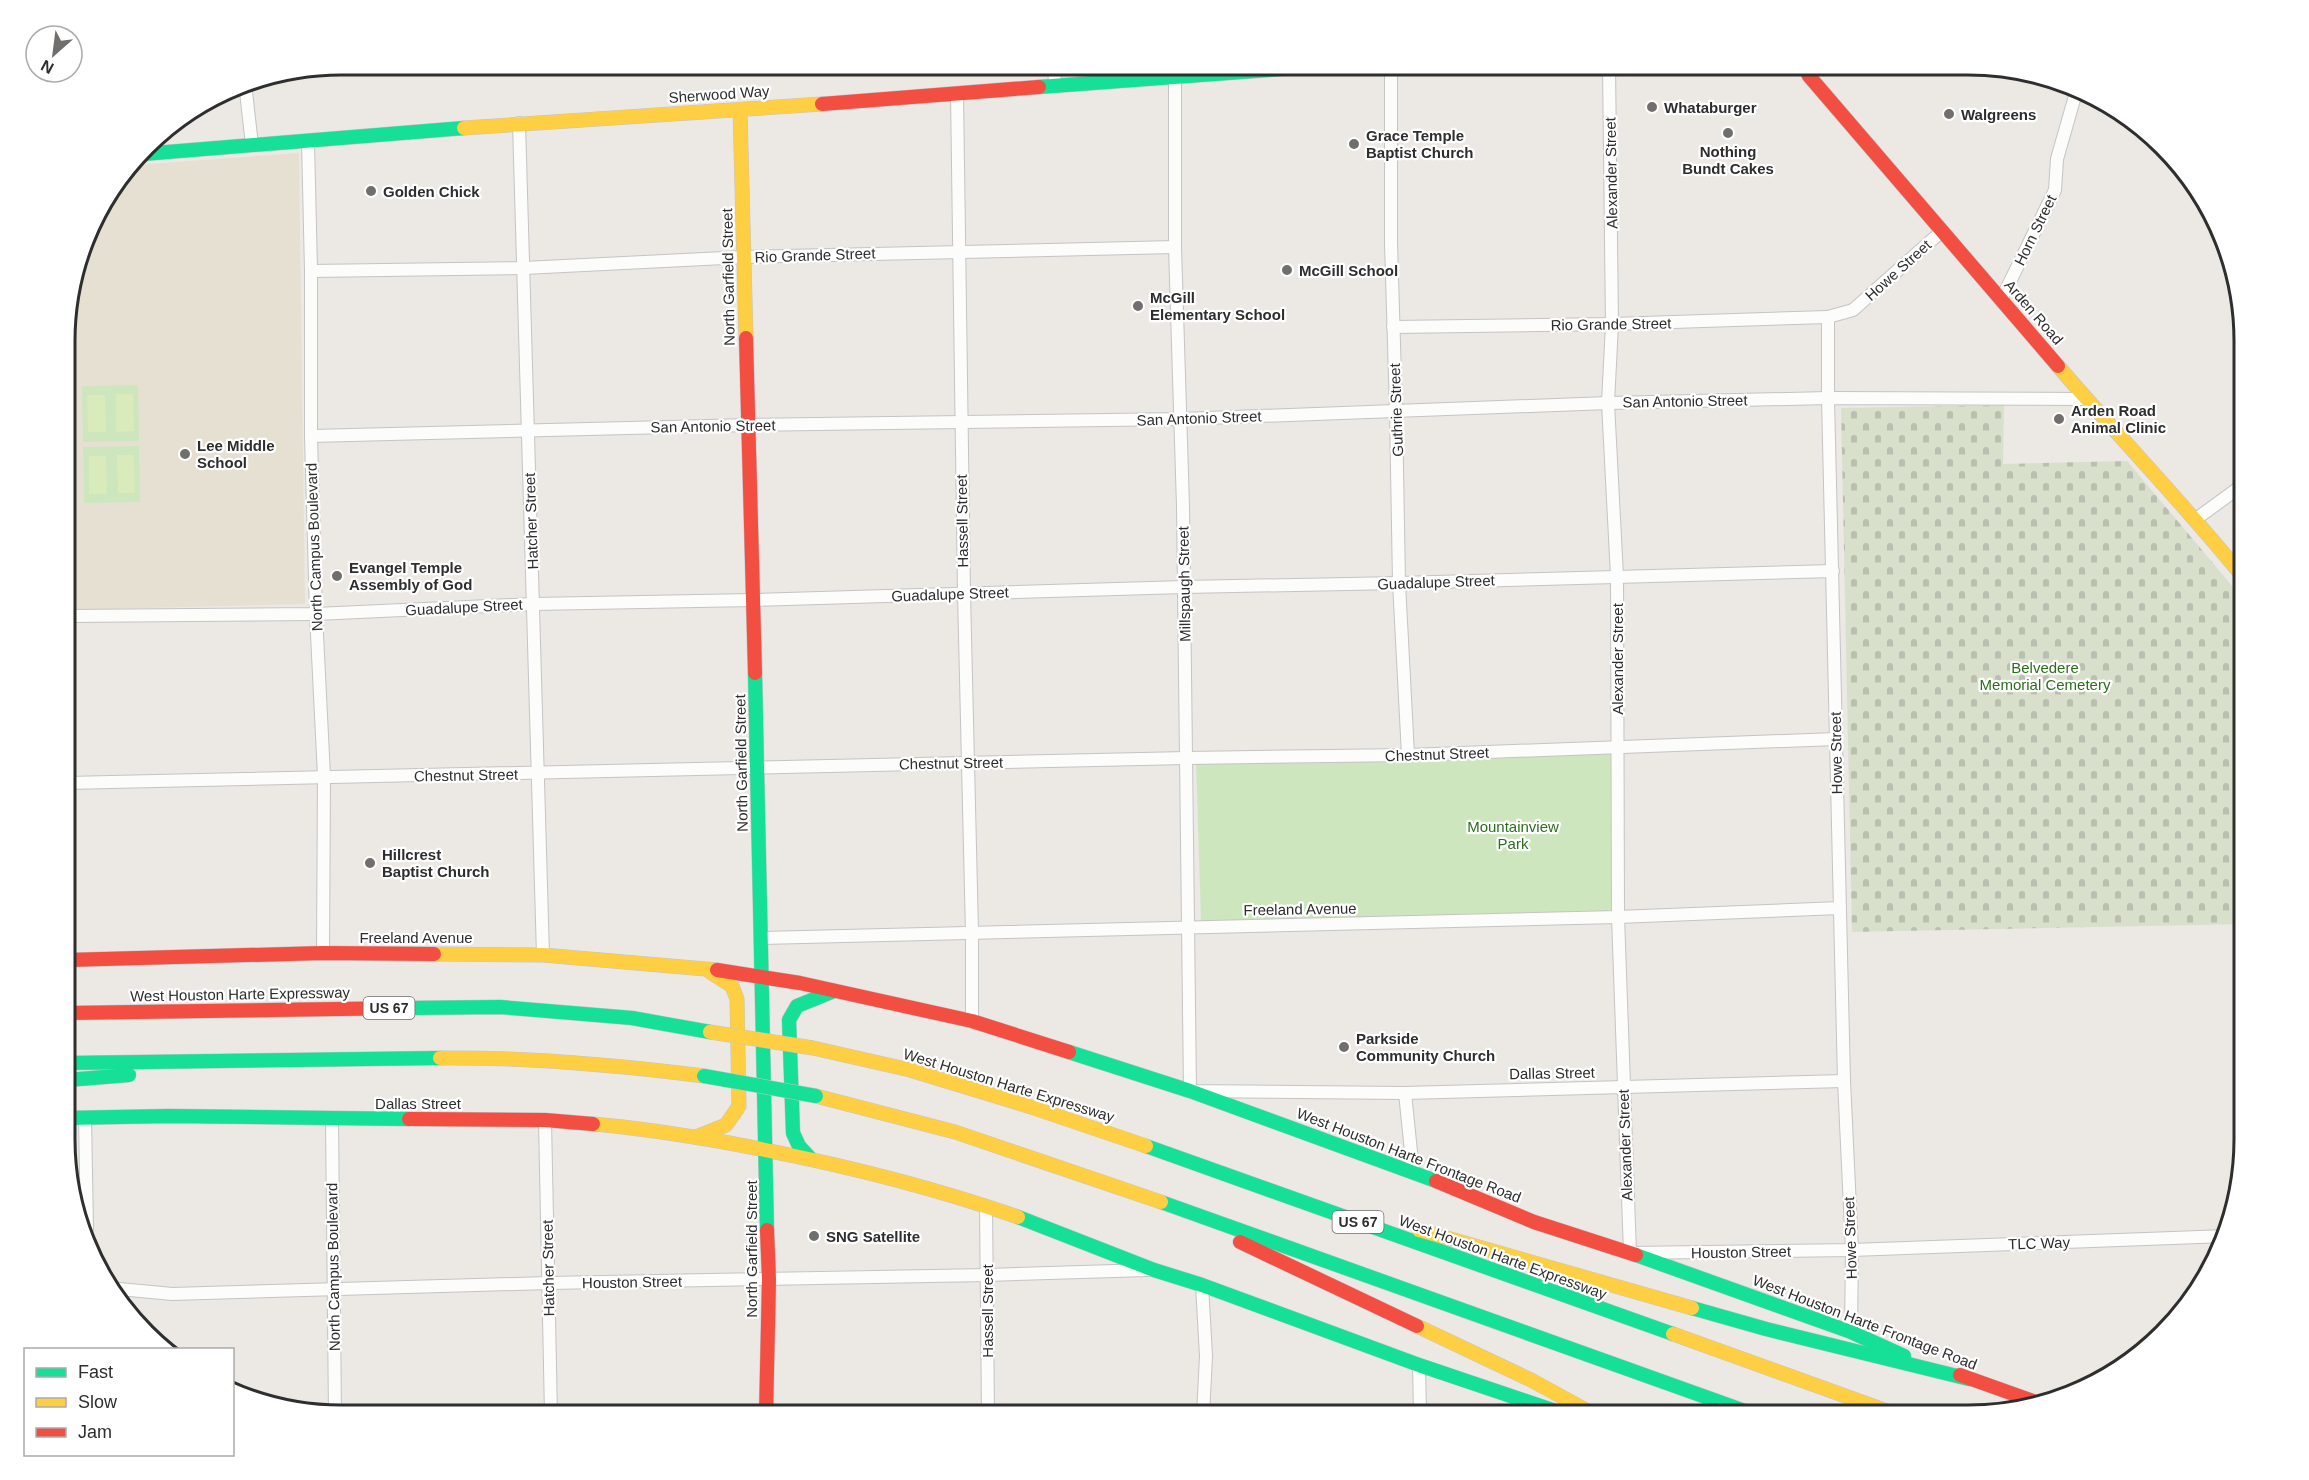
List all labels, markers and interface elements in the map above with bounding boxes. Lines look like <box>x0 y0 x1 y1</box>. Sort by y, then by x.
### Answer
north arrow <box>24 24 84 84</box>
text: N <box>38 57 56 77</box>
street label: Sherwood Way <box>668 82 771 106</box>
place label: Whataburger <box>1664 99 1757 116</box>
marker: Whataburger <box>1645 100 1659 114</box>
place label: Walgreens <box>1961 106 2036 123</box>
marker: Walgreens <box>1942 107 1956 121</box>
street label: Alexander Street <box>1602 116 1620 229</box>
marker: Nothing Bundt Cakes <box>1721 126 1735 140</box>
place label: Grace Temple Baptist Church <box>1366 127 1474 161</box>
marker: Grace Temple Baptist Church <box>1347 137 1361 151</box>
place label: Nothing Bundt Cakes <box>1682 143 1774 177</box>
place label: Golden Chick <box>383 183 480 200</box>
marker: Golden Chick <box>364 184 378 198</box>
street label: Horn Street <box>2011 191 2060 268</box>
street label: North Garfield Street <box>718 207 738 346</box>
street label: Howe Street <box>1862 236 1935 304</box>
street label: Rio Grande Street <box>754 244 877 266</box>
place label: McGill School <box>1299 262 1398 279</box>
marker: McGill School <box>1280 263 1294 277</box>
street label: Arden Road <box>2001 276 2067 348</box>
place label: McGill Elementary School <box>1150 289 1285 323</box>
marker: McGill Elementary School <box>1131 299 1145 313</box>
street label: Rio Grande Street <box>1550 314 1672 334</box>
street label: Guthrie Street <box>1386 362 1406 457</box>
street label: San Antonio Street <box>1622 391 1749 411</box>
place label: Arden Road Animal Clinic <box>2071 402 2166 436</box>
street label: San Antonio Street <box>1136 407 1263 429</box>
marker: Arden Road Animal Clinic <box>2052 412 2066 426</box>
street label: San Antonio Street <box>650 416 777 436</box>
place label: Lee Middle School <box>197 437 275 471</box>
marker: Lee Middle School <box>178 447 192 461</box>
street label: North Campus Boulevard <box>303 463 325 631</box>
street label: Hatcher Street <box>521 472 541 570</box>
street label: Hassell Street <box>953 473 971 568</box>
street label: Millspaugh Street <box>1174 525 1194 642</box>
place label: Evangel Temple Assembly of God <box>349 559 472 593</box>
marker: Evangel Temple Assembly of God <box>330 569 344 583</box>
street label: Guadalupe Street <box>1377 571 1496 593</box>
street label: Guadalupe Street <box>891 583 1010 605</box>
street label: Guadalupe Street <box>405 595 524 619</box>
street label: Alexander Street <box>1609 602 1626 715</box>
park label: Belvedere Memorial Cemetery <box>1980 659 2111 693</box>
street label: North Garfield Street <box>731 693 751 832</box>
street label: Howe Street <box>1827 711 1845 794</box>
street label: Chestnut Street <box>1385 744 1490 764</box>
street label: Chestnut Street <box>899 754 1004 772</box>
street label: Chestnut Street <box>414 766 519 784</box>
park label: Mountainview Park <box>1467 818 1559 852</box>
place label: Hillcrest Baptist Church <box>382 846 490 880</box>
marker: Hillcrest Baptist Church <box>363 856 377 870</box>
street label: Freeland Avenue <box>1243 900 1357 918</box>
street label: Freeland Avenue <box>359 929 473 946</box>
street label: West Houston Harte Expressway <box>130 984 351 1004</box>
road number: US 67 <box>364 997 414 1019</box>
place label: Parkside Community Church <box>1356 1030 1495 1064</box>
marker: Parkside Community Church <box>1337 1040 1351 1054</box>
street label: West Houston Harte Expressway <box>901 1045 1117 1125</box>
street label: Dallas Street <box>1509 1064 1596 1082</box>
street label: Alexander Street <box>1615 1088 1635 1201</box>
street label: Dallas Street <box>375 1095 462 1112</box>
street label: West Houston Harte Frontage Road <box>1294 1104 1524 1206</box>
street label: North Garfield Street <box>743 1179 760 1318</box>
street label: North Campus Boulevard <box>323 1183 343 1351</box>
street label: Howe Street <box>1840 1196 1860 1280</box>
road number: US 67 <box>1332 1211 1384 1233</box>
street label: West Houston Harte Expressway <box>1397 1211 1610 1303</box>
street label: Hatcher Street <box>539 1219 557 1317</box>
place label: SNG Satellite <box>826 1228 920 1245</box>
marker: SNG Satellite <box>807 1229 821 1243</box>
street label: TLC Way <box>2008 1233 2071 1253</box>
street label: Houston Street <box>1691 1243 1792 1261</box>
street label: Hassell Street <box>979 1263 996 1358</box>
street label: West Houston Harte Frontage Road <box>1750 1271 1980 1373</box>
street label: Houston Street <box>582 1273 683 1291</box>
legend <box>24 1348 234 1456</box>
text: Fast <box>78 1362 113 1382</box>
text: Slow <box>78 1392 118 1412</box>
text: Jam <box>78 1422 112 1442</box>

